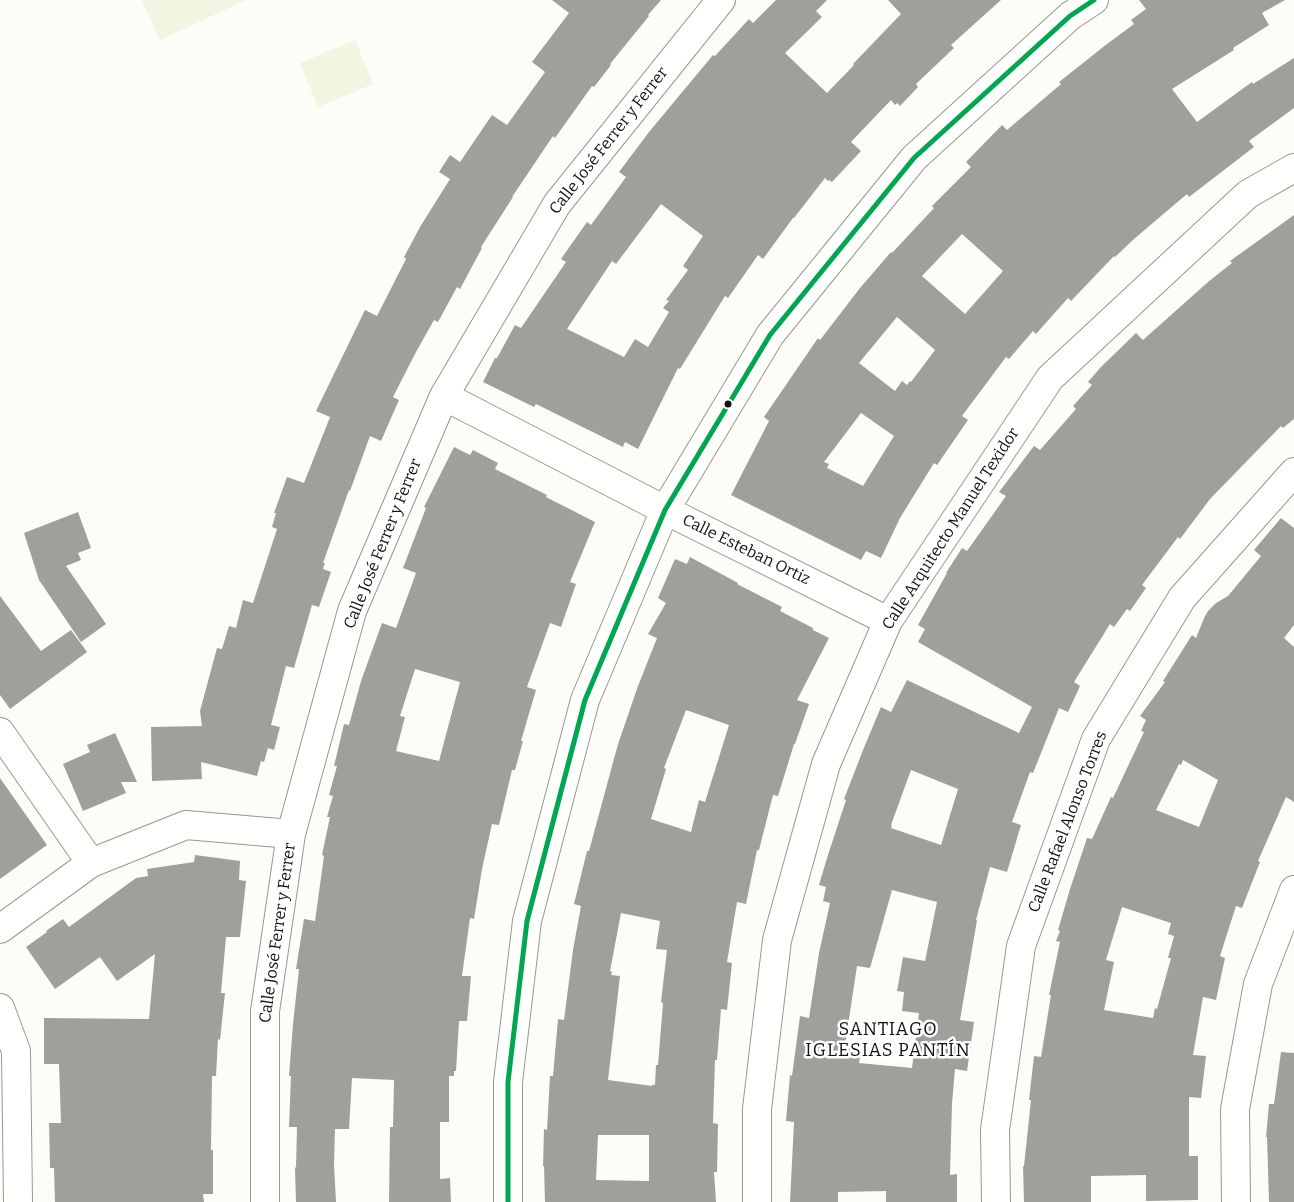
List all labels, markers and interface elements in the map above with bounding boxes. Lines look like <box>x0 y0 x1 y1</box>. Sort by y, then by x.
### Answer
street label: Calle José Ferrer y Ferrer <box>546 64 672 218</box>
unlabelled marker <box>723 399 733 409</box>
street label: Calle Arquitecto Manuel Texidor <box>878 424 1024 634</box>
street label: Calle José Ferrer y Ferrer <box>340 456 426 632</box>
street label: Calle Esteban Ortiz <box>679 511 813 589</box>
street label: Calle Rafael Alonso Torres <box>1025 729 1111 915</box>
street label: Calle José Ferrer y Ferrer <box>256 842 300 1024</box>
district label: SANTIAGO IGLESIAS PANTÍN <box>803 1019 973 1062</box>

